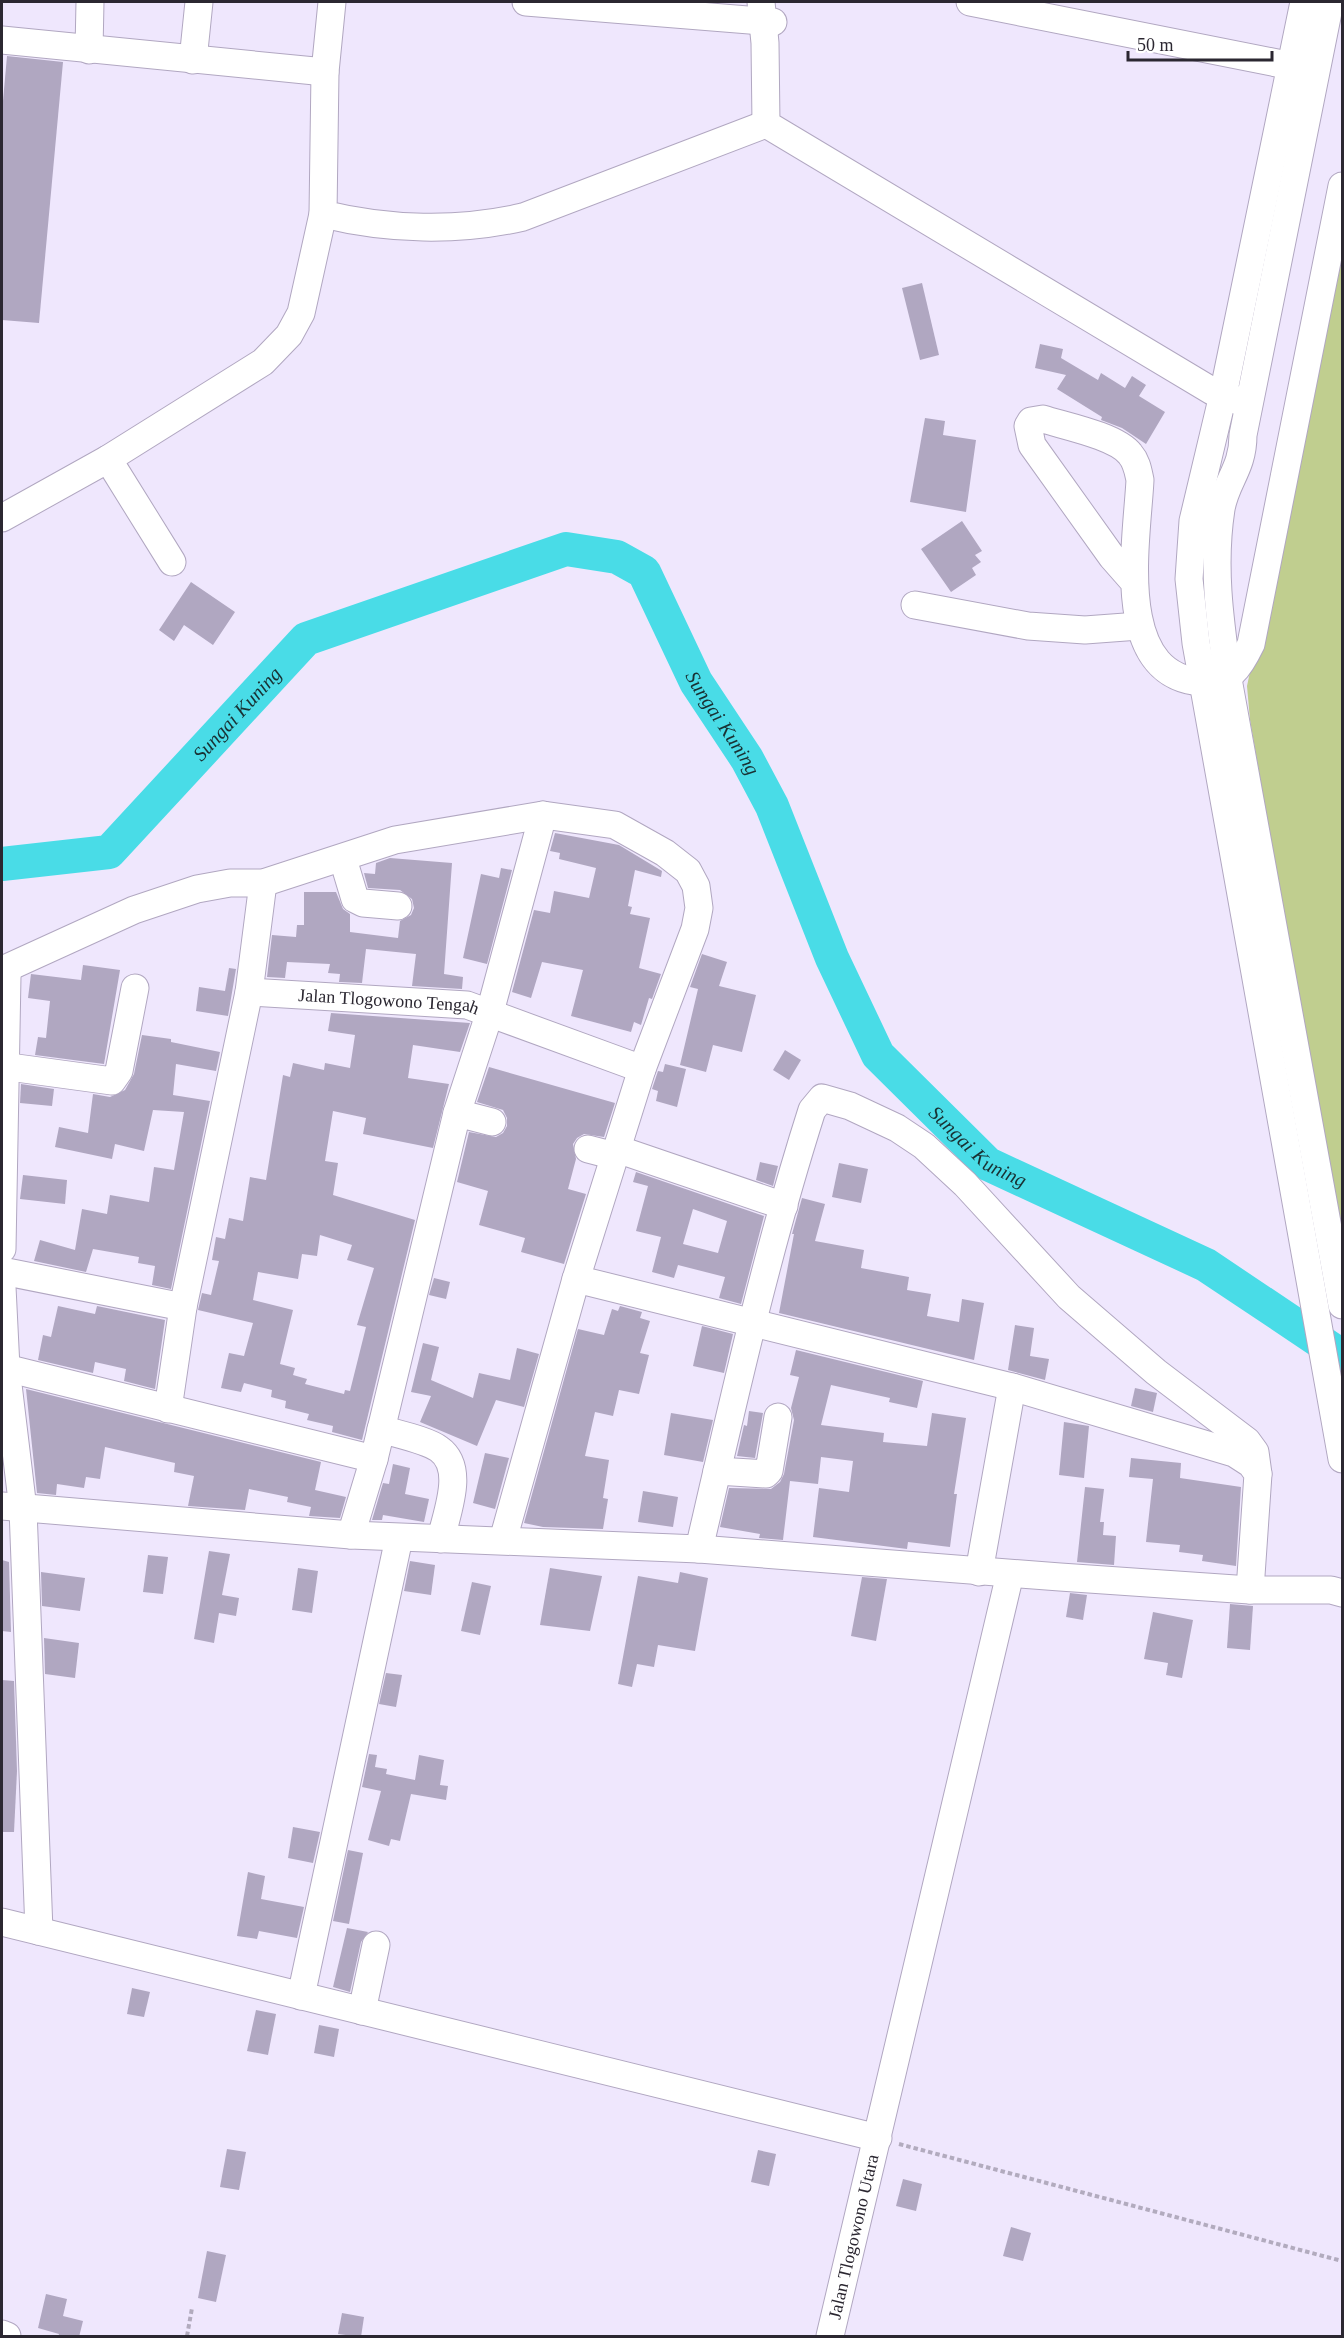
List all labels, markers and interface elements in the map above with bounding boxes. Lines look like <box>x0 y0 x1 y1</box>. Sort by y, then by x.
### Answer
scale bar <box>1128 24 1272 62</box>
text: 50 m <box>1137 35 1174 55</box>
water label: Sungai Kuning <box>188 662 286 765</box>
water label: Sungai Kuning <box>681 667 764 779</box>
street label: Jalan Tlogowono Tengah <box>298 985 482 1019</box>
water label: Sungai Kuning <box>925 1101 1030 1192</box>
street label: Jalan Tlogowono Utara <box>824 2152 883 2321</box>

